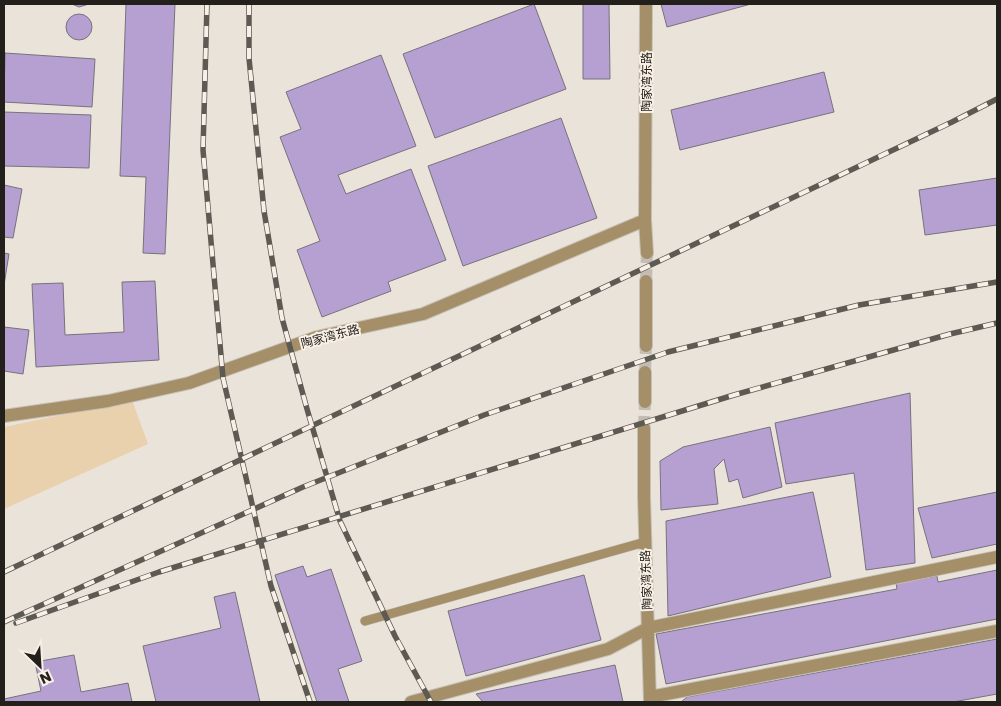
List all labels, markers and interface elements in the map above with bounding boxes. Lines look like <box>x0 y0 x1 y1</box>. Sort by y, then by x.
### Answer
street label: 陶家湾东路 <box>638 52 655 112</box>
street label: 陶家湾东路 <box>299 320 361 352</box>
street label: 陶家湾东路 <box>636 550 656 610</box>
north arrow <box>15 641 65 691</box>
text: N <box>36 666 54 689</box>

